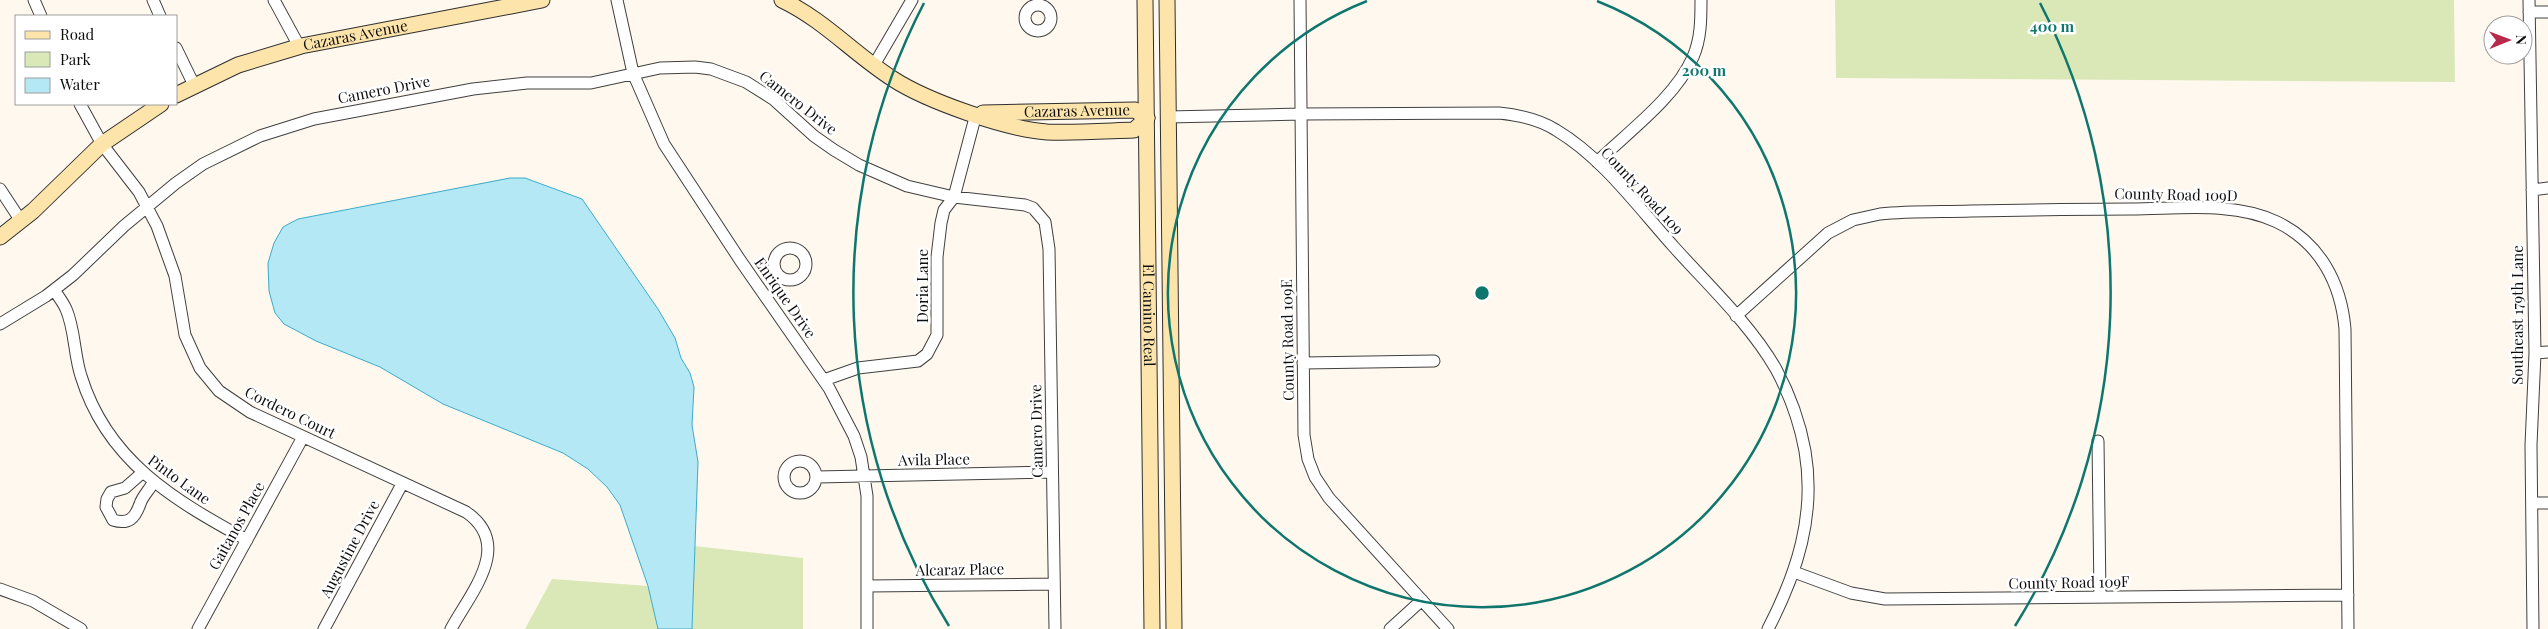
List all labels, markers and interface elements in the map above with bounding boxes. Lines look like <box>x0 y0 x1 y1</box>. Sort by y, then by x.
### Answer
legend <box>15 15 178 105</box>
street label: Cazaras Avenue <box>301 15 409 54</box>
north arrow <box>2483 15 2533 65</box>
text: 400 m <box>2030 16 2075 36</box>
text: Road <box>60 24 94 44</box>
text: N <box>2512 35 2531 45</box>
text: Park <box>60 49 92 69</box>
text: 200 m <box>1682 60 1727 80</box>
street label: Camero Drive <box>756 65 842 139</box>
street label: Camero Drive <box>336 70 432 108</box>
text: Water <box>59 74 100 94</box>
street label: Cazaras Avenue <box>1024 99 1130 121</box>
street label: County Road 109 <box>1597 142 1688 238</box>
street label: County Road 109D <box>2114 183 2238 205</box>
street label: Southeast 179th Lane <box>2507 245 2527 385</box>
street label: Doria Lane <box>912 249 932 323</box>
street label: Enrique Drive <box>751 253 821 342</box>
street label: El Camino Real <box>1139 263 1160 366</box>
street label: County Road 109E <box>1276 279 1298 401</box>
centre of rings <box>1473 284 1491 302</box>
street label: Cordero Court <box>242 381 340 443</box>
street label: Camero Drive <box>1025 384 1047 478</box>
street label: Avila Place <box>897 448 970 470</box>
street label: Pinto Lane <box>144 450 215 509</box>
street label: Gaitanos Place <box>204 478 269 573</box>
street label: Augustine Drive <box>315 496 383 602</box>
street label: Alcaraz Place <box>914 558 1004 580</box>
street label: County Road 109F <box>2008 571 2130 593</box>

